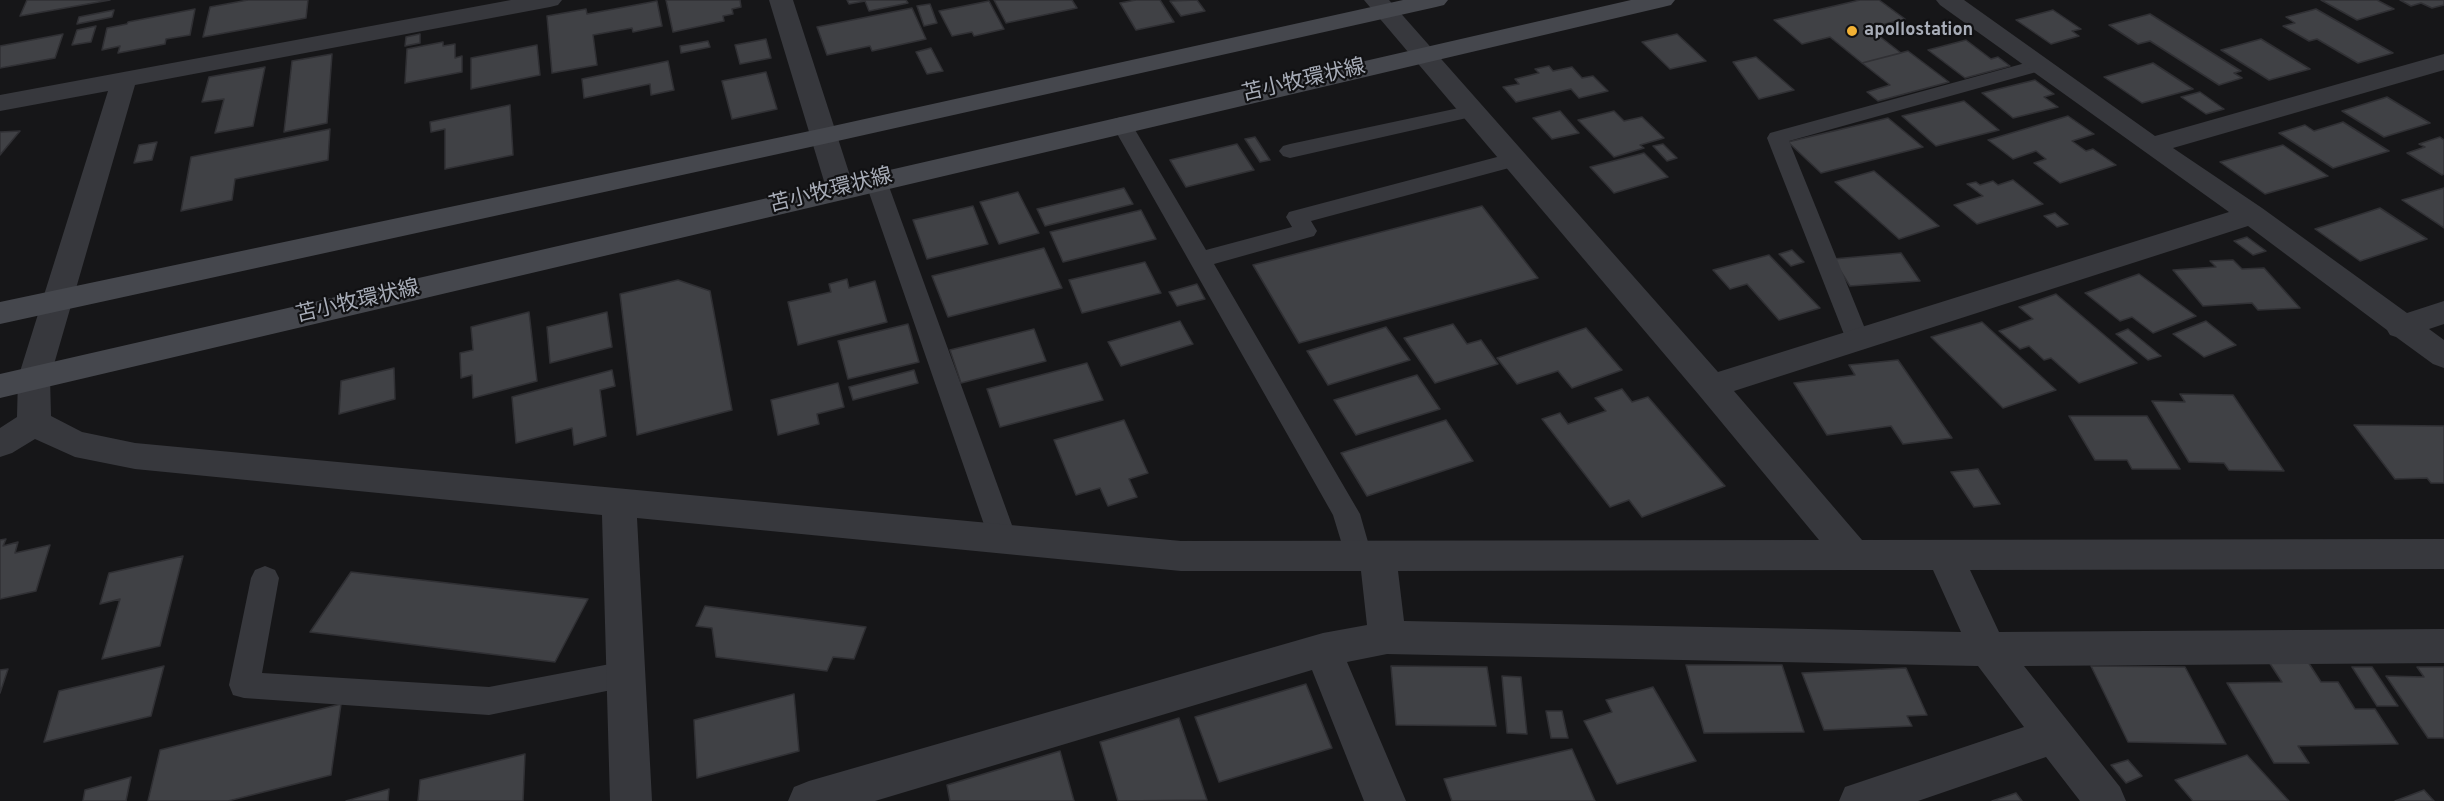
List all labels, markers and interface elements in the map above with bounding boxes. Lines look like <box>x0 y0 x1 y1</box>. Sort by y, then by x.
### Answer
place label: apollostation <box>1864 20 1973 42</box>
marker: apollostation <box>1845 24 1859 38</box>
street label: 苫小牧環状線 <box>1240 56 1368 108</box>
street label: 苫小牧環状線 <box>767 165 895 219</box>
street label: 苫小牧環状線 <box>294 277 422 329</box>

